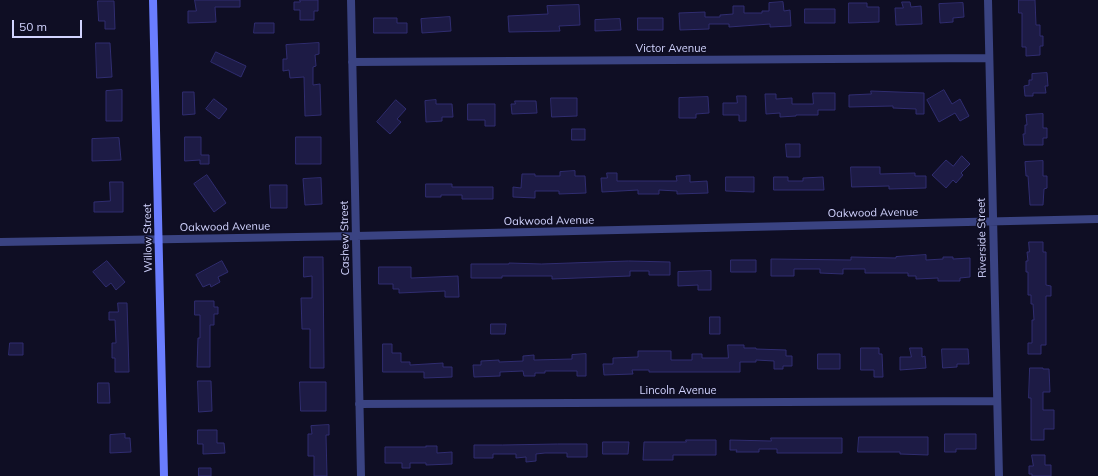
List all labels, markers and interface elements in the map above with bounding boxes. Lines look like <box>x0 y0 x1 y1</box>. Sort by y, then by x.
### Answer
scale bar <box>14 12 84 38</box>
text: 50 m <box>19 19 47 34</box>
street label: Victor Avenue <box>635 42 707 56</box>
street label: Riverside Street <box>975 198 989 278</box>
street label: Cashew Street <box>338 201 352 275</box>
street label: Willow Street <box>141 203 155 273</box>
street label: Oakwood Avenue <box>828 206 918 220</box>
street label: Oakwood Avenue <box>504 214 594 228</box>
street label: Oakwood Avenue <box>180 220 270 234</box>
street label: Lincoln Avenue <box>640 384 716 398</box>

